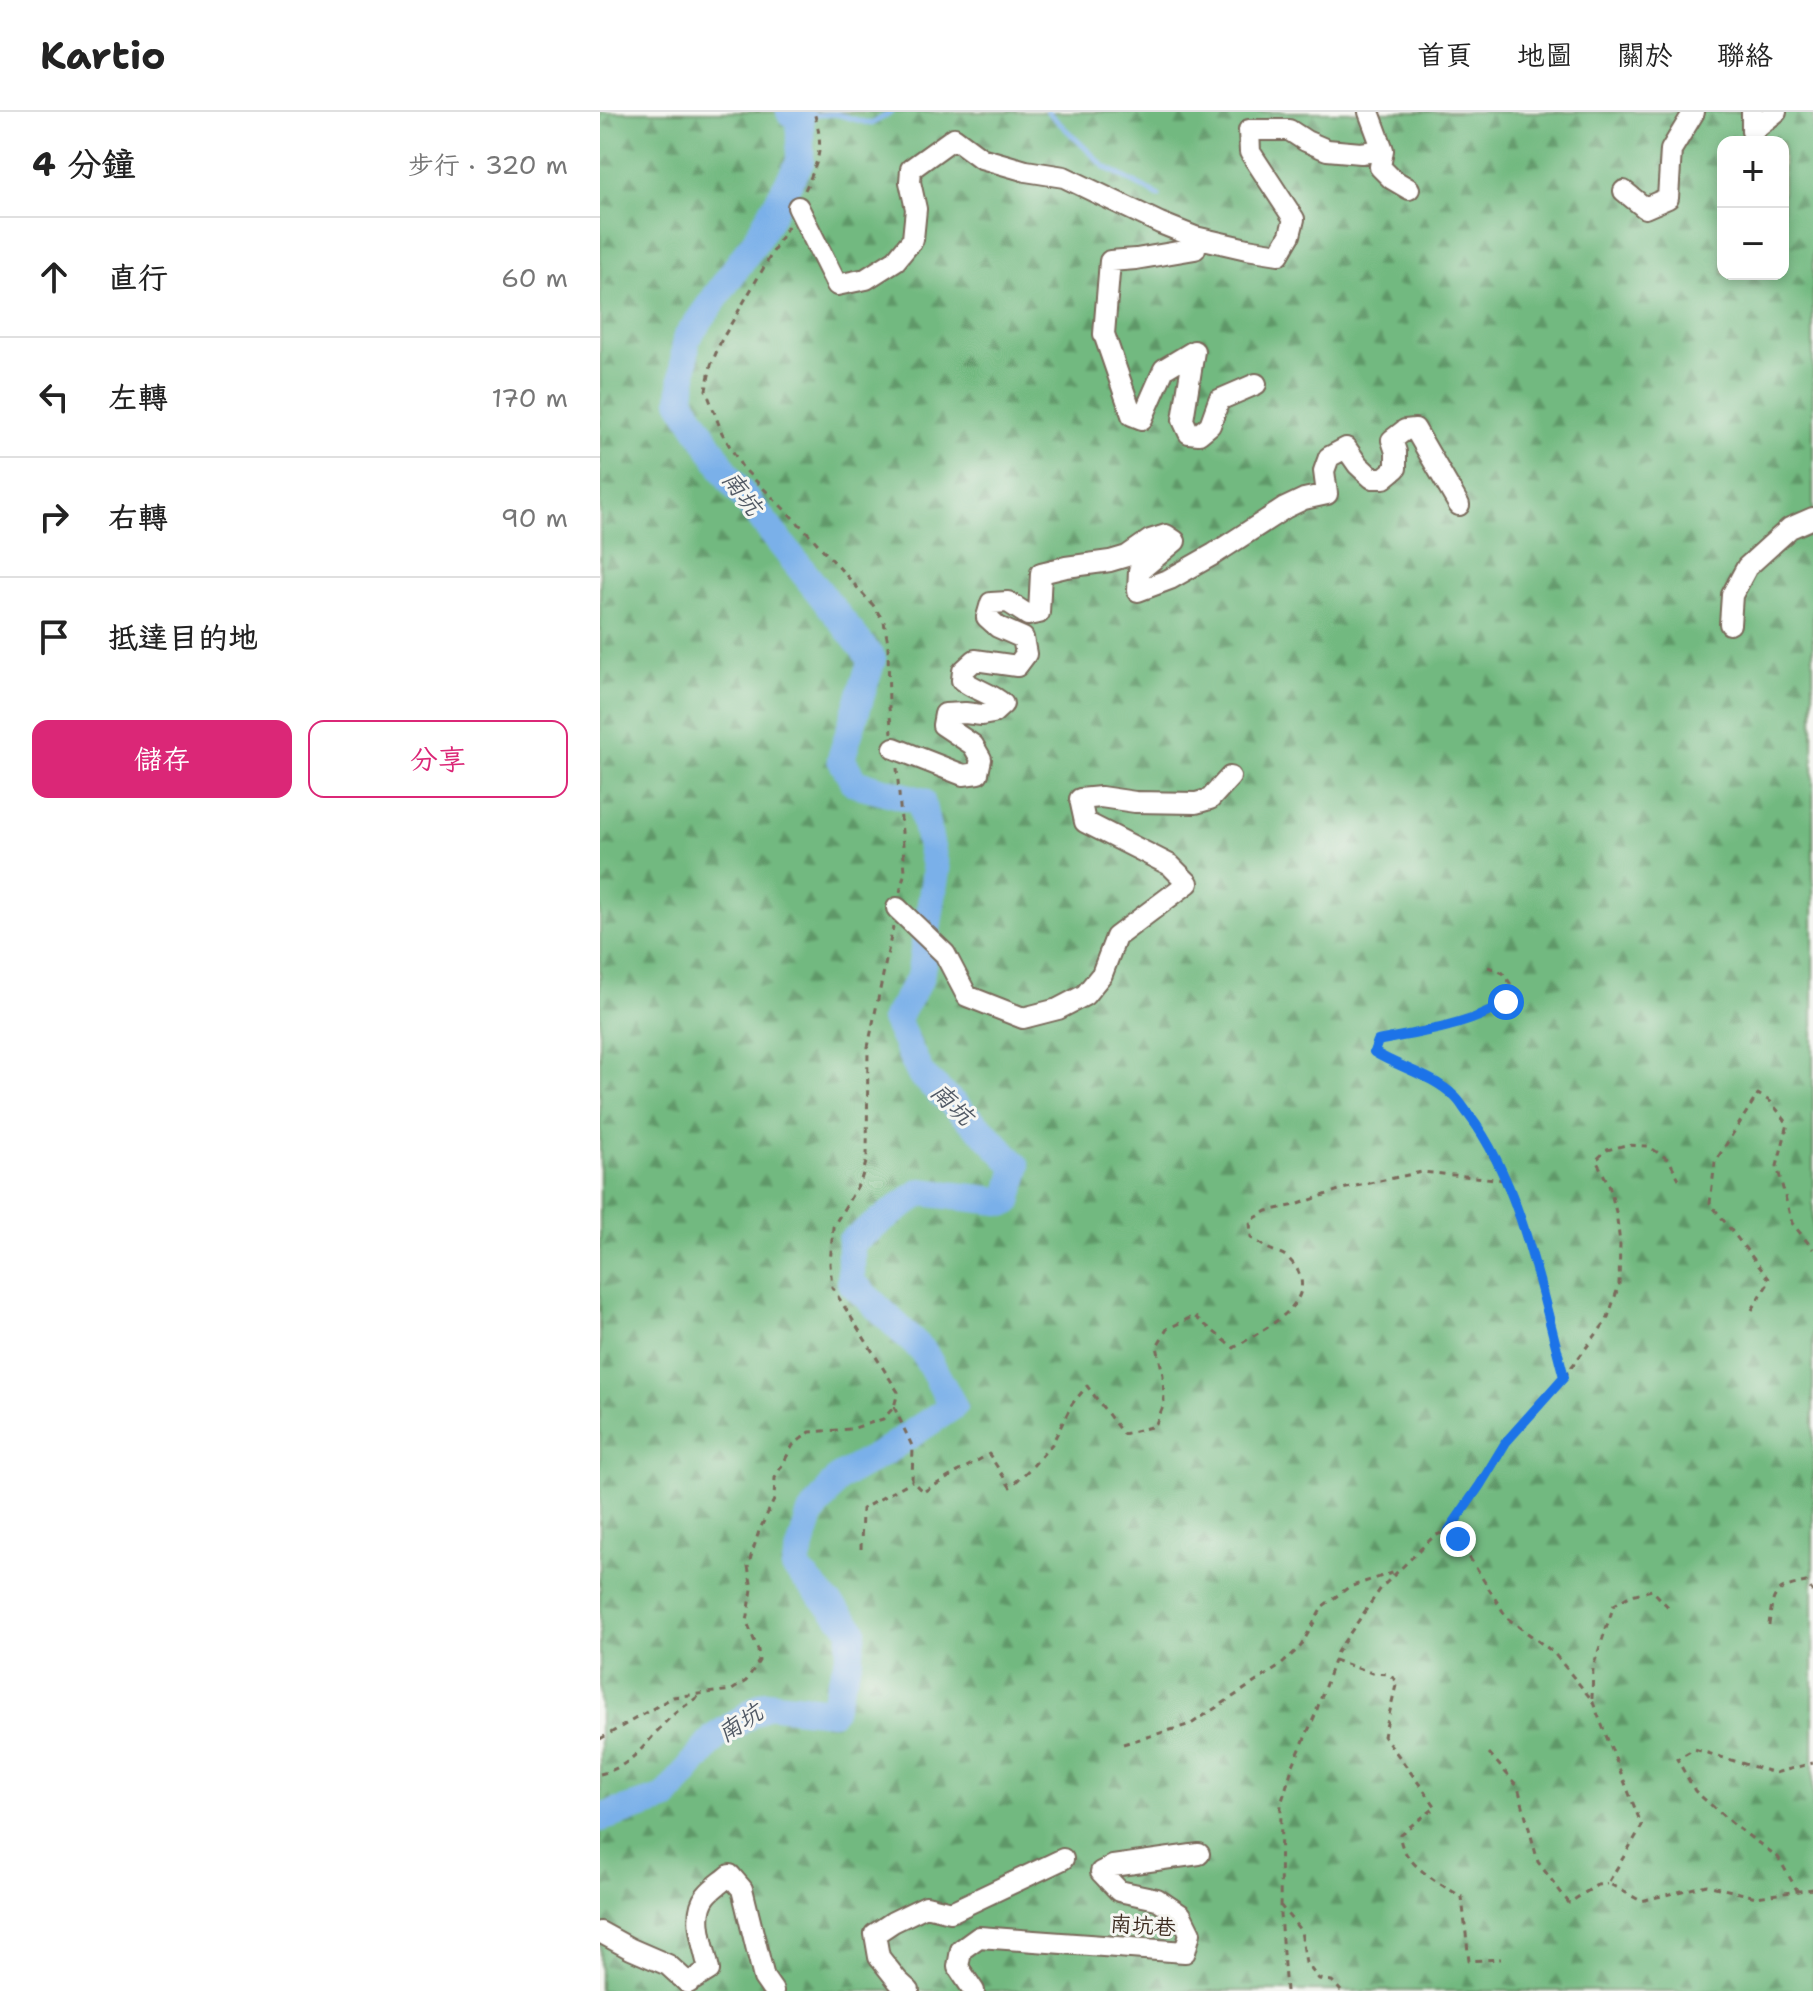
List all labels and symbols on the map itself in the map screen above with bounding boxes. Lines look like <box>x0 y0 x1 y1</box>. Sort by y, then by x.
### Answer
water label: 南坑 <box>715 464 771 524</box>
route start <box>1488 984 1524 1020</box>
water label: 南坑 <box>924 1076 983 1134</box>
route end <box>1440 1521 1476 1557</box>
water label: 南坑 <box>711 1695 771 1749</box>
street label: 南坑巷 <box>1109 1909 1177 1942</box>

